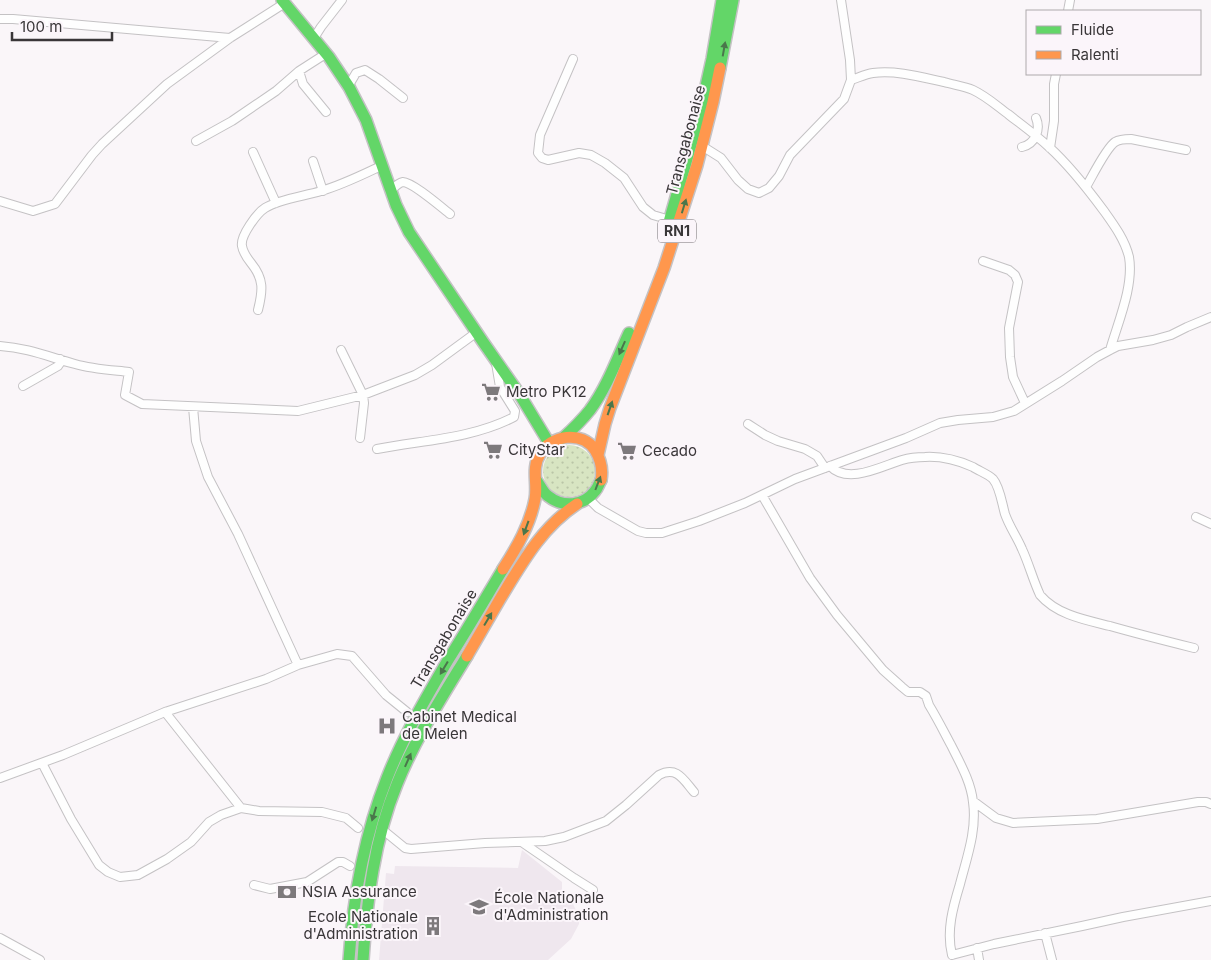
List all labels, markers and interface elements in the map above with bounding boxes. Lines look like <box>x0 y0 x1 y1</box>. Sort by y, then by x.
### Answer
scale bar <box>12 10 112 42</box>
legend <box>1026 10 1201 75</box>
text: 100 m <box>20 17 62 36</box>
text: Fluide <box>1071 20 1114 39</box>
one-way arrow <box>721 41 729 57</box>
text: Ralenti <box>1071 45 1119 64</box>
street label: Transgabonaise <box>662 83 709 197</box>
one-way arrow <box>681 199 689 214</box>
road number: RN1 <box>658 220 696 242</box>
one-way arrow <box>617 341 625 355</box>
supermarket icon: Metro PK12 <box>480 381 502 403</box>
place label: Metro PK12 <box>506 382 587 401</box>
one-way arrow <box>606 400 614 415</box>
supermarket icon: CityStar <box>482 439 504 461</box>
place label: CityStar <box>508 440 565 459</box>
supermarket icon: Cecado <box>616 440 638 462</box>
place label: Cecado <box>642 441 697 460</box>
one-way arrow <box>595 475 603 490</box>
one-way arrow <box>522 520 529 535</box>
street label: Transgabonaise <box>406 585 481 692</box>
one-way arrow <box>484 613 493 626</box>
one-way arrow <box>440 661 449 674</box>
place label: Cabinet Medical de Melen <box>402 707 517 743</box>
hospital icon: Cabinet Medical de Melen <box>376 715 398 737</box>
one-way arrow <box>405 753 413 767</box>
one-way arrow <box>370 807 378 822</box>
bank icon: NSIA Assurance <box>276 881 298 903</box>
place label: NSIA Assurance <box>302 882 417 901</box>
place label: École Nationale d'Administration <box>494 888 609 924</box>
school or university icon: École Nationale d'Administration <box>468 896 490 918</box>
place label: Ecole Nationale d'Administration <box>303 907 418 943</box>
building icon: Ecole Nationale d'Administration <box>422 915 444 937</box>

